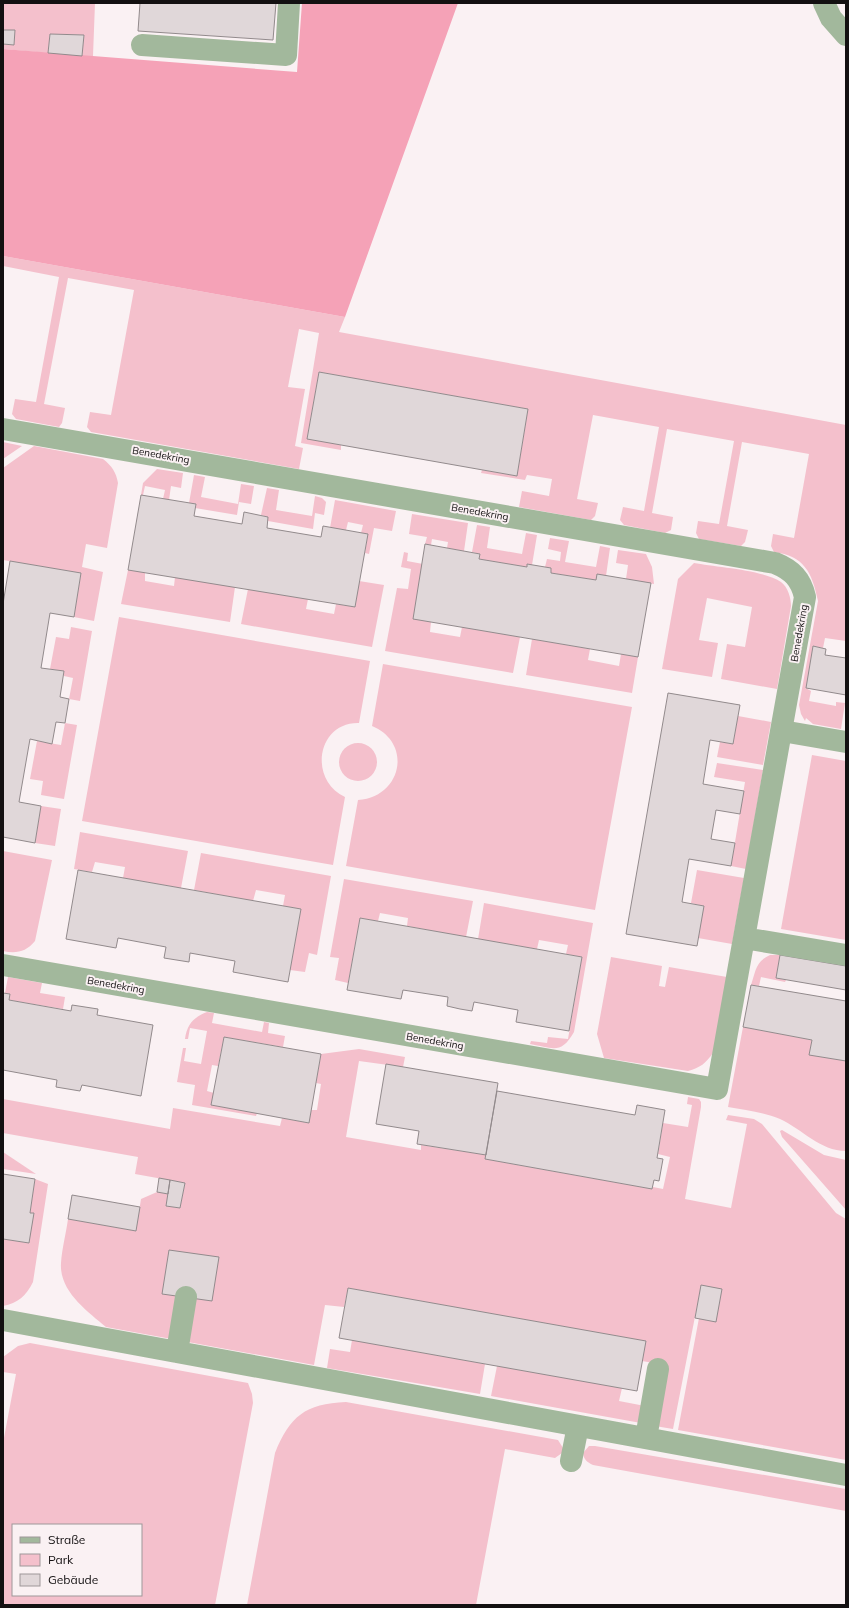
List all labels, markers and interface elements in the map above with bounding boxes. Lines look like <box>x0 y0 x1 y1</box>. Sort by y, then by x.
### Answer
street label: Benedekring <box>131 444 191 466</box>
street label: Benedekring <box>450 501 510 523</box>
street label: Benedekring <box>788 603 810 663</box>
street label: Benedekring <box>86 974 146 996</box>
street label: Benedekring <box>405 1030 465 1052</box>
legend <box>12 1524 142 1596</box>
text: Straße <box>48 1532 85 1547</box>
text: Park <box>48 1552 74 1567</box>
text: Gebäude <box>48 1572 98 1587</box>

